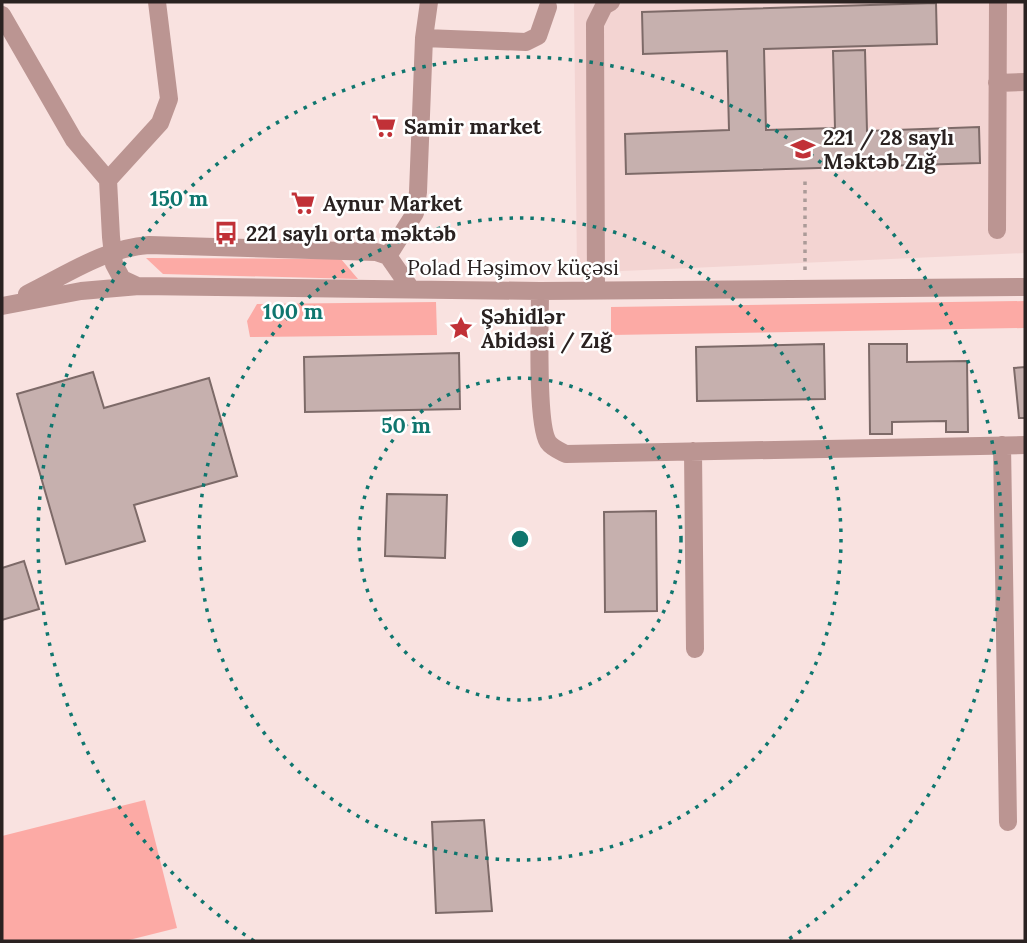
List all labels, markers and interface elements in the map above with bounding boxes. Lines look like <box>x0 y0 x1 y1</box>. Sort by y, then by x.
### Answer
supermarket icon: Samir market <box>370 112 398 140</box>
place label: Samir market <box>404 113 542 140</box>
place label: 221 / 28 saylı Məktəb Zığ <box>823 124 954 175</box>
school or university icon: 221 / 28 saylı Məktəb Zığ <box>789 135 817 163</box>
text: 150 m <box>150 185 208 212</box>
supermarket icon: Aynur Market <box>289 189 317 217</box>
place label: Aynur Market <box>323 190 463 217</box>
bus stop icon: 221 saylı orta məktəb <box>212 219 240 247</box>
place label: 221 saylı orta məktəb <box>246 220 456 247</box>
street label: Polad Həşimov küçəsi <box>407 254 619 281</box>
text: 100 m <box>263 298 323 325</box>
place label: Şəhidlər Abidəsi / Zığ <box>481 303 613 354</box>
place icon: Şəhidlər Abidəsi / Zığ <box>447 314 475 342</box>
text: 50 m <box>381 412 431 439</box>
centre of rings <box>508 527 532 551</box>

